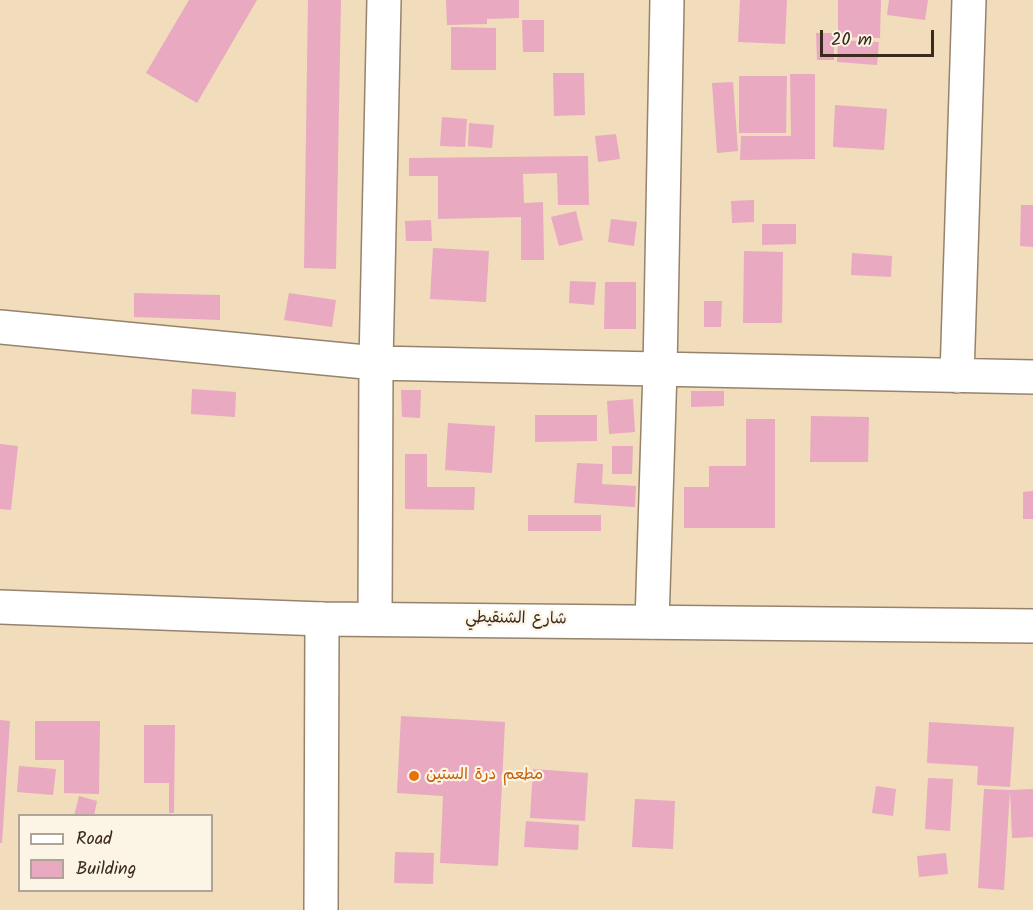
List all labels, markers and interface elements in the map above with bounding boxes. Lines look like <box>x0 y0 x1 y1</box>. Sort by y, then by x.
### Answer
scale bar <box>823 18 937 56</box>
text: 20 m <box>831 26 872 55</box>
street label: شارع الشنقيطي <box>465 610 567 630</box>
place label: مطعم درة الستين <box>426 766 543 786</box>
marker: مطعم درة الستين <box>407 769 421 783</box>
legend <box>18 814 213 892</box>
text: Road <box>76 825 112 854</box>
text: Building <box>76 855 136 884</box>

